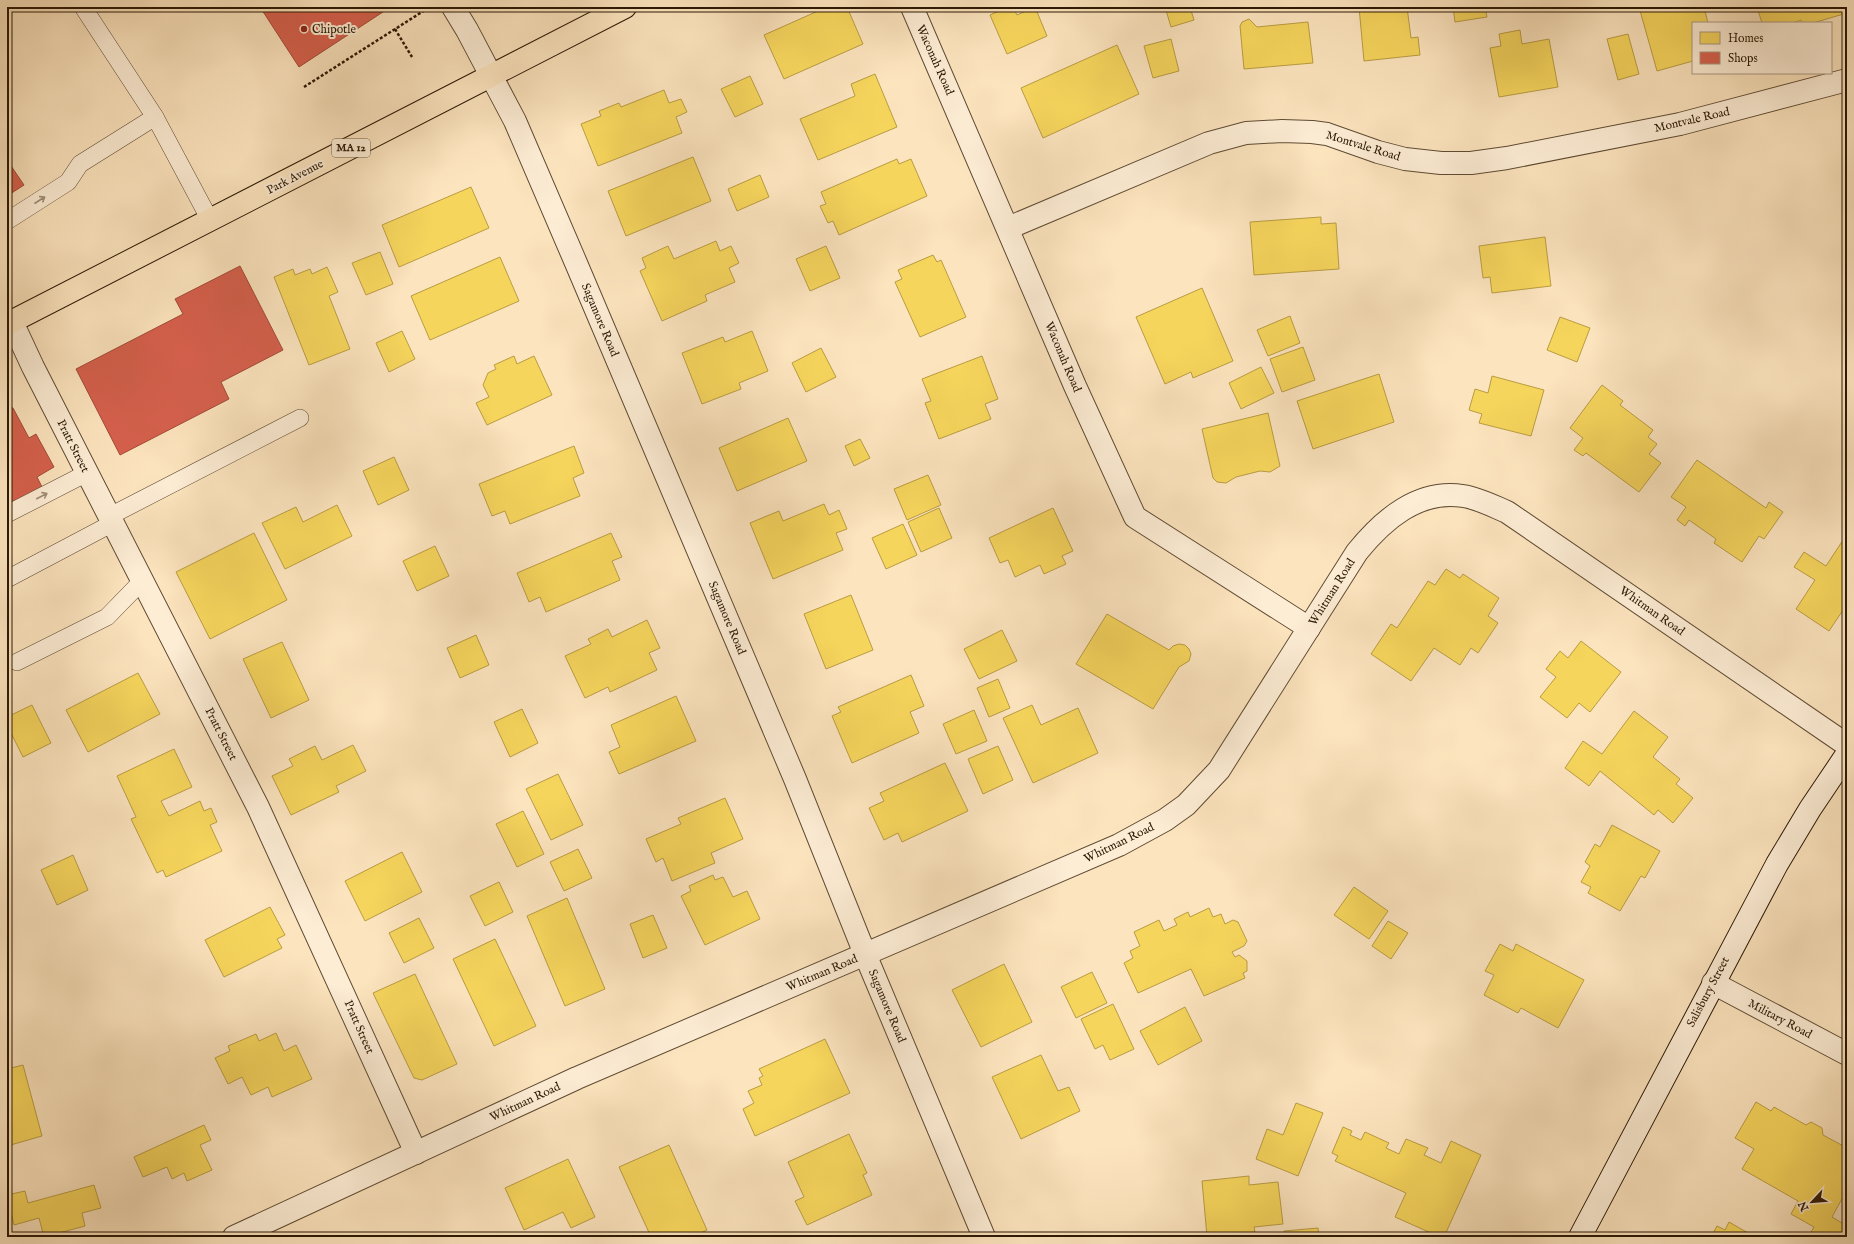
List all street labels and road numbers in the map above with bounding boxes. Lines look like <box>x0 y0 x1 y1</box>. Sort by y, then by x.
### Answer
street label: Waconah Road <box>913 23 957 98</box>
street label: Montvale Road <box>1653 104 1732 136</box>
street label: Montvale Road <box>1324 128 1403 165</box>
road number: MA 12 <box>332 139 370 157</box>
street label: Park Avenue <box>264 156 327 198</box>
street label: Sagamore Road <box>578 281 622 360</box>
street label: Waconah Road <box>1041 319 1085 395</box>
street label: Pratt Street <box>53 417 93 475</box>
street label: Whitman Road <box>1305 555 1359 628</box>
street label: Sagamore Road <box>705 579 749 658</box>
street label: Whitman Road <box>1616 583 1688 639</box>
street label: Pratt Street <box>201 705 241 763</box>
street label: Whitman Road <box>1081 819 1157 866</box>
street label: Whitman Road <box>784 951 861 995</box>
street label: Salisbury Street <box>1683 954 1733 1030</box>
street label: Sagamore Road <box>865 967 909 1046</box>
street label: Military Road <box>1745 996 1815 1042</box>
street label: Pratt Street <box>341 998 377 1056</box>
street label: Whitman Road <box>487 1079 563 1125</box>

